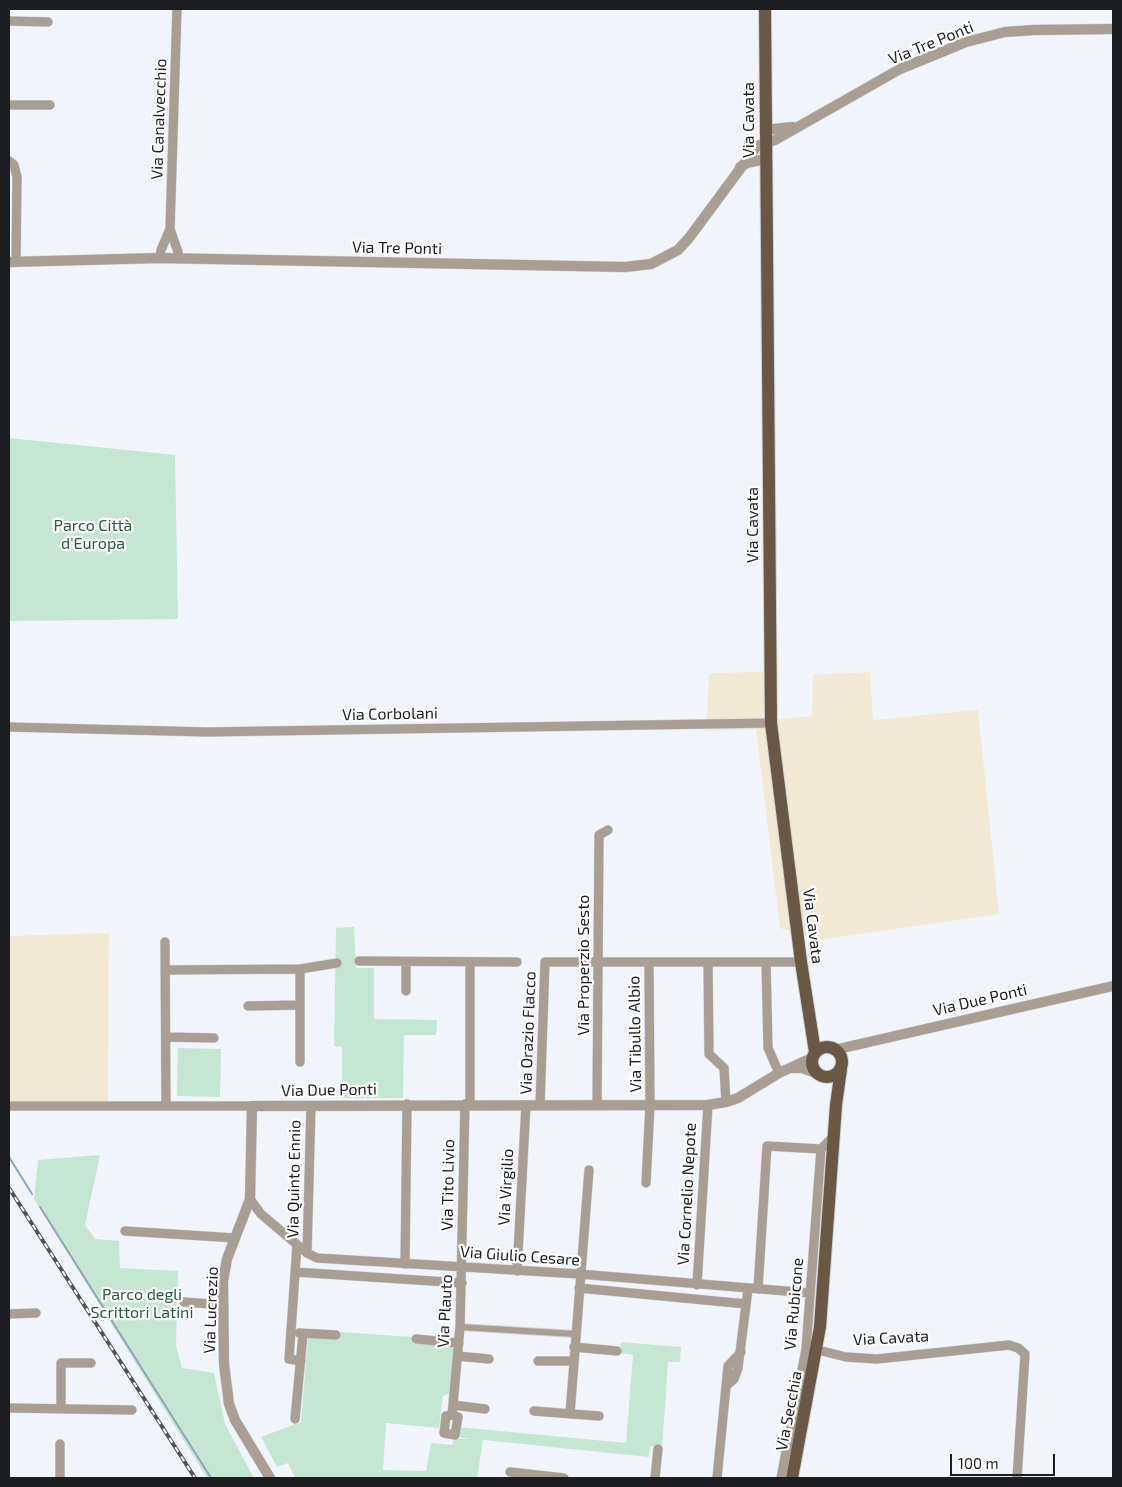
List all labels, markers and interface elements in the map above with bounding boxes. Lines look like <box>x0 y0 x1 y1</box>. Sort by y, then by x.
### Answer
street label: Via Tre Ponti <box>886 17 976 69</box>
street label: Via Canalvecchio <box>147 58 171 180</box>
street label: Via Cavata <box>739 82 759 158</box>
street label: Via Tre Ponti <box>352 238 442 258</box>
street label: Via Cavata <box>743 487 763 563</box>
park label: Parco Città d'Europa <box>54 516 132 554</box>
street label: Via Corbolani <box>342 704 438 724</box>
street label: Via Cavata <box>799 887 827 965</box>
street label: Via Properzio Sesto <box>574 895 594 1035</box>
street label: Via Orazio Flacco <box>516 971 540 1095</box>
street label: Via Tibullo Albio <box>624 976 646 1092</box>
street label: Via Due Ponti <box>931 980 1029 1020</box>
street label: Via Due Ponti <box>281 1080 377 1100</box>
street label: Via Quinto Ennio <box>283 1120 305 1238</box>
street label: Via Cornelio Nepote <box>674 1122 700 1266</box>
street label: Via Tito Livio <box>438 1139 458 1231</box>
street label: Via Virgilio <box>494 1148 518 1226</box>
street label: Via Giulio Cesare <box>459 1242 581 1270</box>
street label: Via Rubicone <box>780 1257 808 1351</box>
street label: Via Lucrezio <box>200 1266 222 1354</box>
street label: Via Plauto <box>433 1274 457 1348</box>
park label: Parco degli Scrittori Latini <box>91 1285 193 1323</box>
street label: Via Cavata <box>853 1326 929 1350</box>
street label: Via Secchia <box>772 1369 806 1453</box>
scale bar <box>952 1444 1057 1476</box>
text: 100 m <box>958 1454 999 1472</box>

